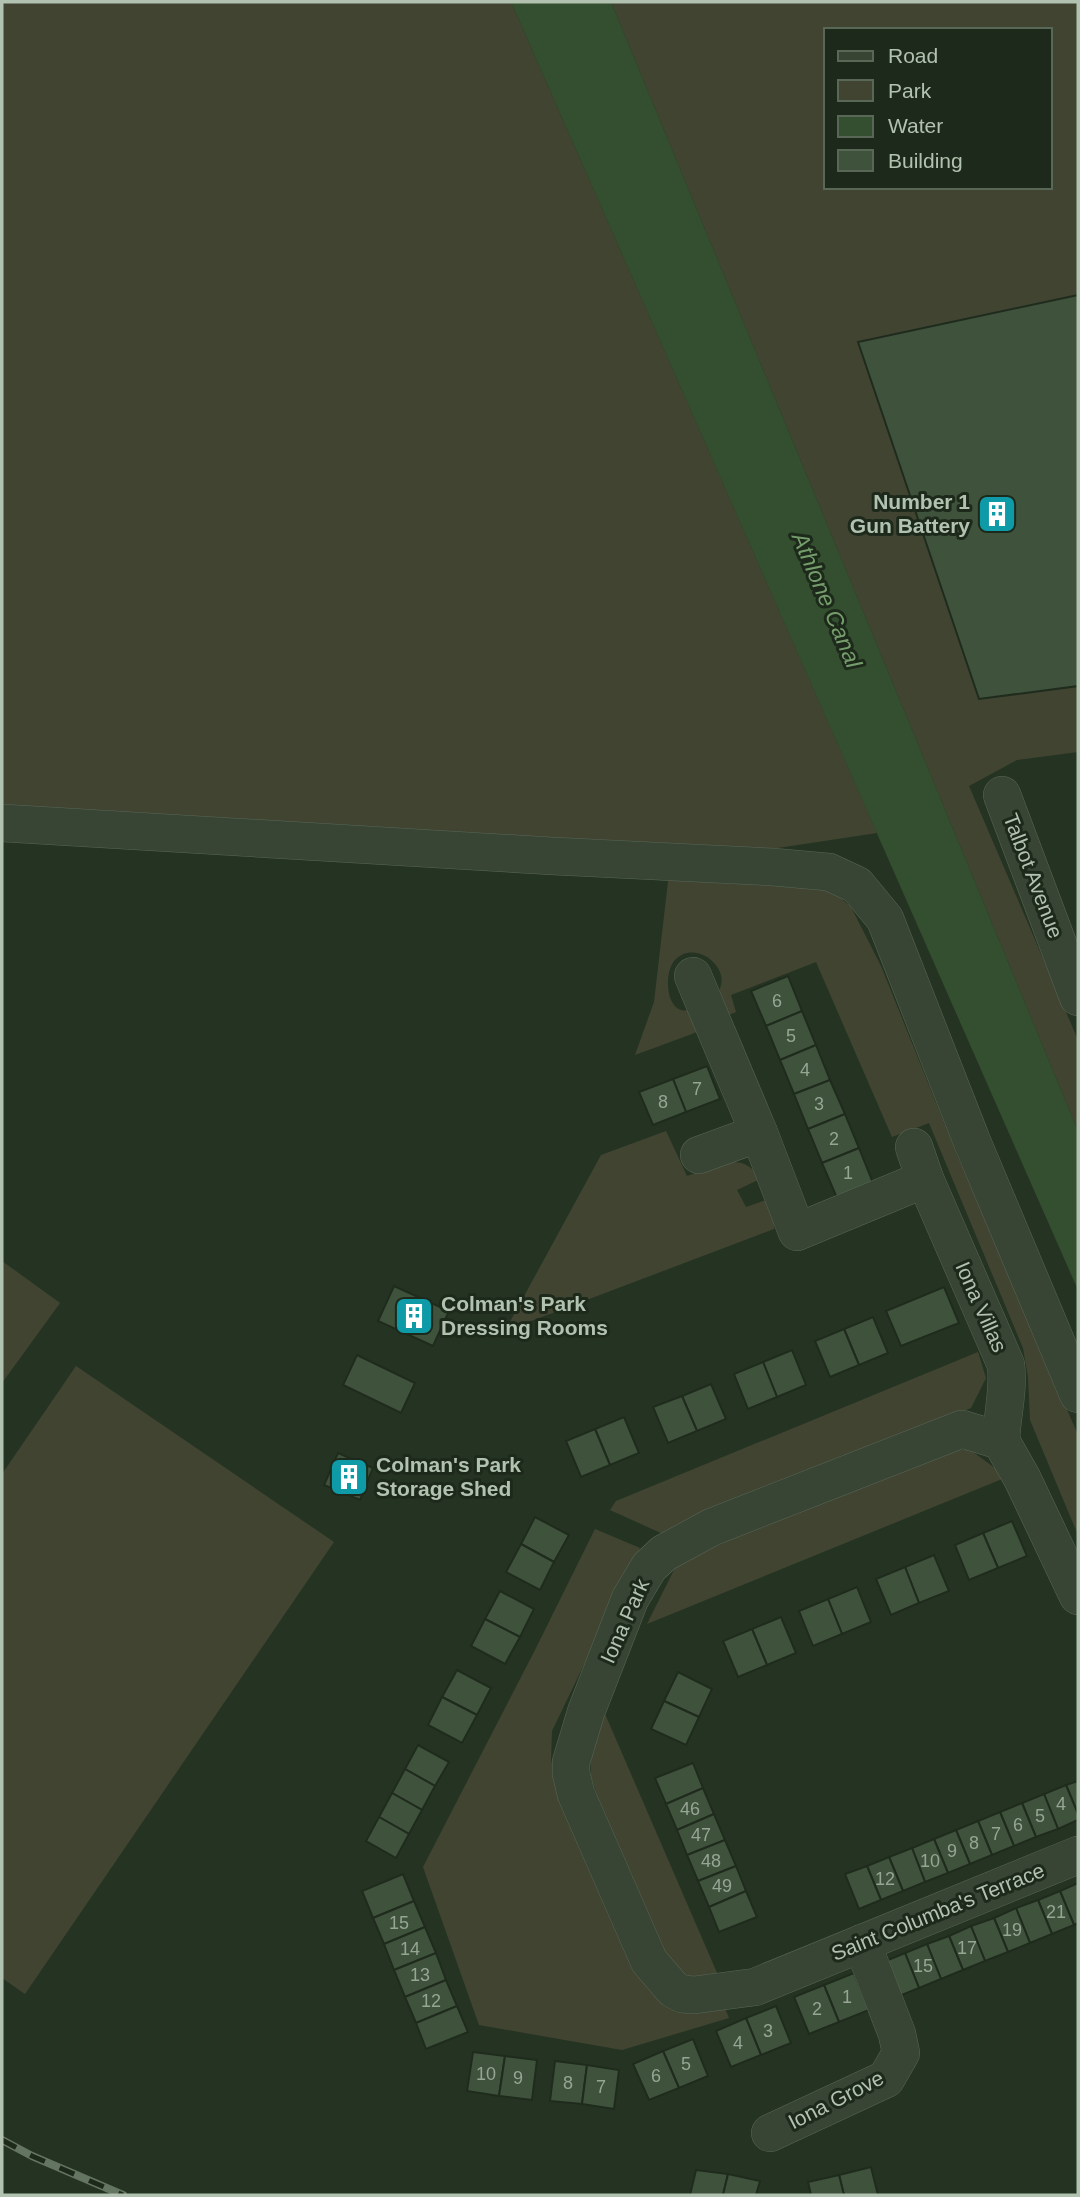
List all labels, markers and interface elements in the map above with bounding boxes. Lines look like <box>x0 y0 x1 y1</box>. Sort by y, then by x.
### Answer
legend <box>824 28 1052 189</box>
text: Road <box>888 44 938 67</box>
text: Park <box>888 79 932 102</box>
text: Water <box>888 114 943 137</box>
text: Building <box>888 149 963 172</box>
place label: Number 1 Gun Battery <box>850 490 970 537</box>
building icon: Number 1 Gun Battery <box>976 493 1018 535</box>
water label: Athlone Canal <box>786 527 868 672</box>
street label: Talbot Avenue <box>999 810 1068 941</box>
house number: 6 <box>772 991 782 1011</box>
house number: 5 <box>786 1026 796 1046</box>
house number: 4 <box>800 1060 810 1080</box>
house number: 7 <box>692 1079 702 1099</box>
house number: 8 <box>658 1092 668 1112</box>
house number: 3 <box>814 1094 824 1114</box>
house number: 2 <box>829 1129 839 1149</box>
house number: 1 <box>843 1163 853 1183</box>
street label: Iona Villas <box>951 1258 1012 1356</box>
place label: Colman's Park Dressing Rooms <box>441 1292 608 1339</box>
building icon: Colman's Park Dressing Rooms <box>393 1295 435 1337</box>
place label: Colman's Park Storage Shed <box>376 1453 521 1500</box>
building icon: Colman's Park Storage Shed <box>328 1456 370 1498</box>
street label: Iona Park <box>596 1575 654 1667</box>
house number: 4 <box>1056 1794 1066 1814</box>
house number: 46 <box>680 1799 700 1819</box>
house number: 5 <box>1035 1806 1045 1826</box>
house number: 6 <box>1013 1815 1023 1835</box>
house number: 7 <box>991 1824 1001 1844</box>
house number: 47 <box>691 1825 711 1845</box>
house number: 8 <box>969 1833 979 1853</box>
house number: 9 <box>947 1841 957 1861</box>
house number: 48 <box>701 1851 721 1871</box>
house number: 10 <box>920 1851 940 1871</box>
street label: Saint Columba's Terrace <box>828 1858 1048 1965</box>
house number: 12 <box>875 1869 895 1889</box>
house number: 49 <box>712 1876 732 1896</box>
house number: 21 <box>1046 1902 1066 1922</box>
house number: 15 <box>389 1913 409 1933</box>
house number: 19 <box>1002 1920 1022 1940</box>
house number: 17 <box>957 1938 977 1958</box>
house number: 14 <box>400 1939 420 1959</box>
house number: 15 <box>913 1956 933 1976</box>
house number: 13 <box>410 1965 430 1985</box>
house number: 1 <box>842 1987 852 2007</box>
house number: 12 <box>421 1991 441 2011</box>
house number: 2 <box>812 1999 822 2019</box>
house number: 3 <box>763 2021 773 2041</box>
house number: 4 <box>733 2033 743 2053</box>
house number: 5 <box>681 2054 691 2074</box>
house number: 10 <box>476 2064 496 2084</box>
house number: 6 <box>651 2066 661 2086</box>
street label: Iona Grove <box>784 2066 887 2133</box>
house number: 9 <box>513 2068 523 2088</box>
house number: 8 <box>563 2073 573 2093</box>
house number: 7 <box>596 2077 606 2097</box>

